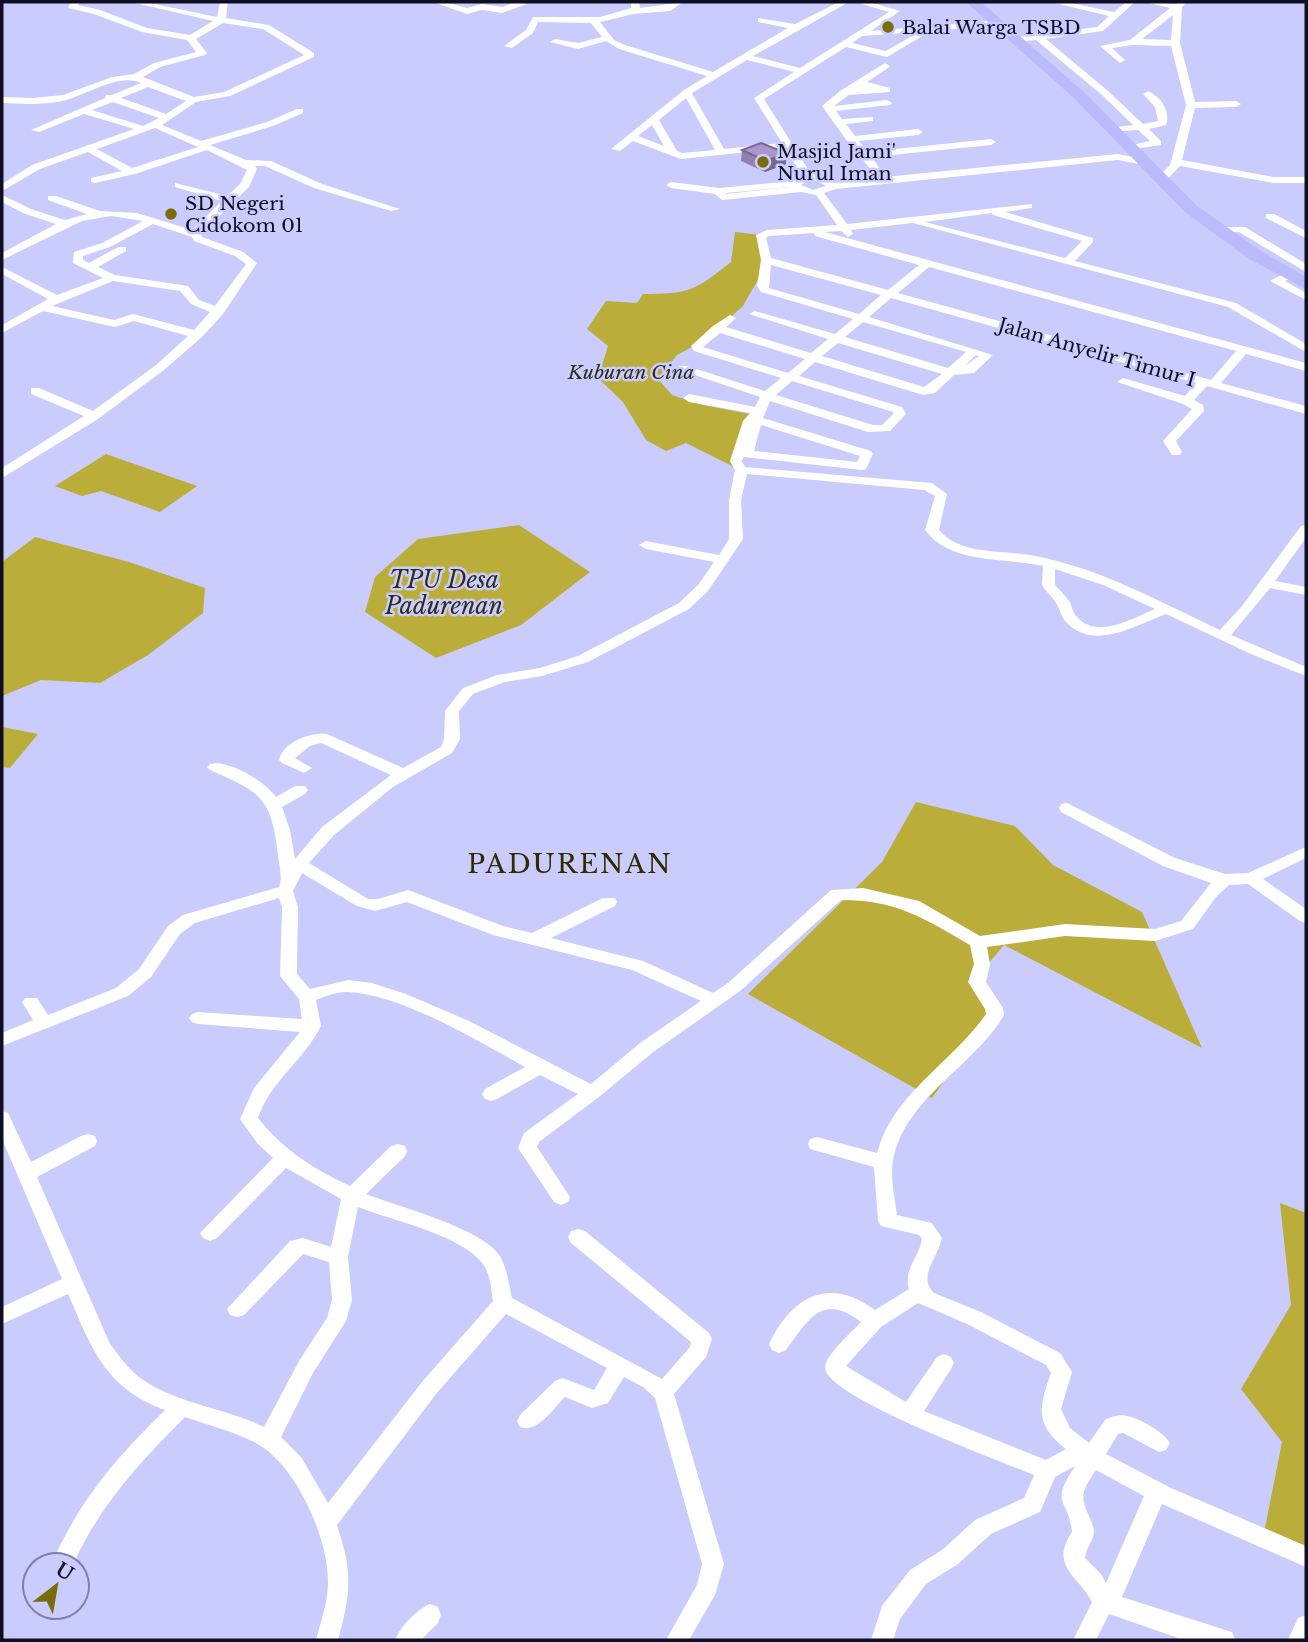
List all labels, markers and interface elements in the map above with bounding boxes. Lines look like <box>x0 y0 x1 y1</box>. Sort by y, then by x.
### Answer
place label: Balai Warga TSBD <box>902 16 1081 39</box>
marker: Balai Warga TSBD <box>880 19 896 35</box>
place label: Masjid Jami' Nurul Iman <box>777 140 896 185</box>
marker: Masjid Jami' Nurul Iman <box>755 154 771 170</box>
place label: SD Negeri Cidokom 01 <box>185 192 303 237</box>
marker: SD Negeri Cidokom 01 <box>163 206 179 222</box>
street label: Jalan Anyelir Timur I <box>993 312 1198 392</box>
park label: Kuburan Cina <box>567 361 694 384</box>
park label: TPU Desa Padurenan <box>384 566 503 620</box>
district label: PADURENAN <box>467 848 673 880</box>
north arrow <box>21 1551 91 1621</box>
text: U <box>51 1558 78 1586</box>

